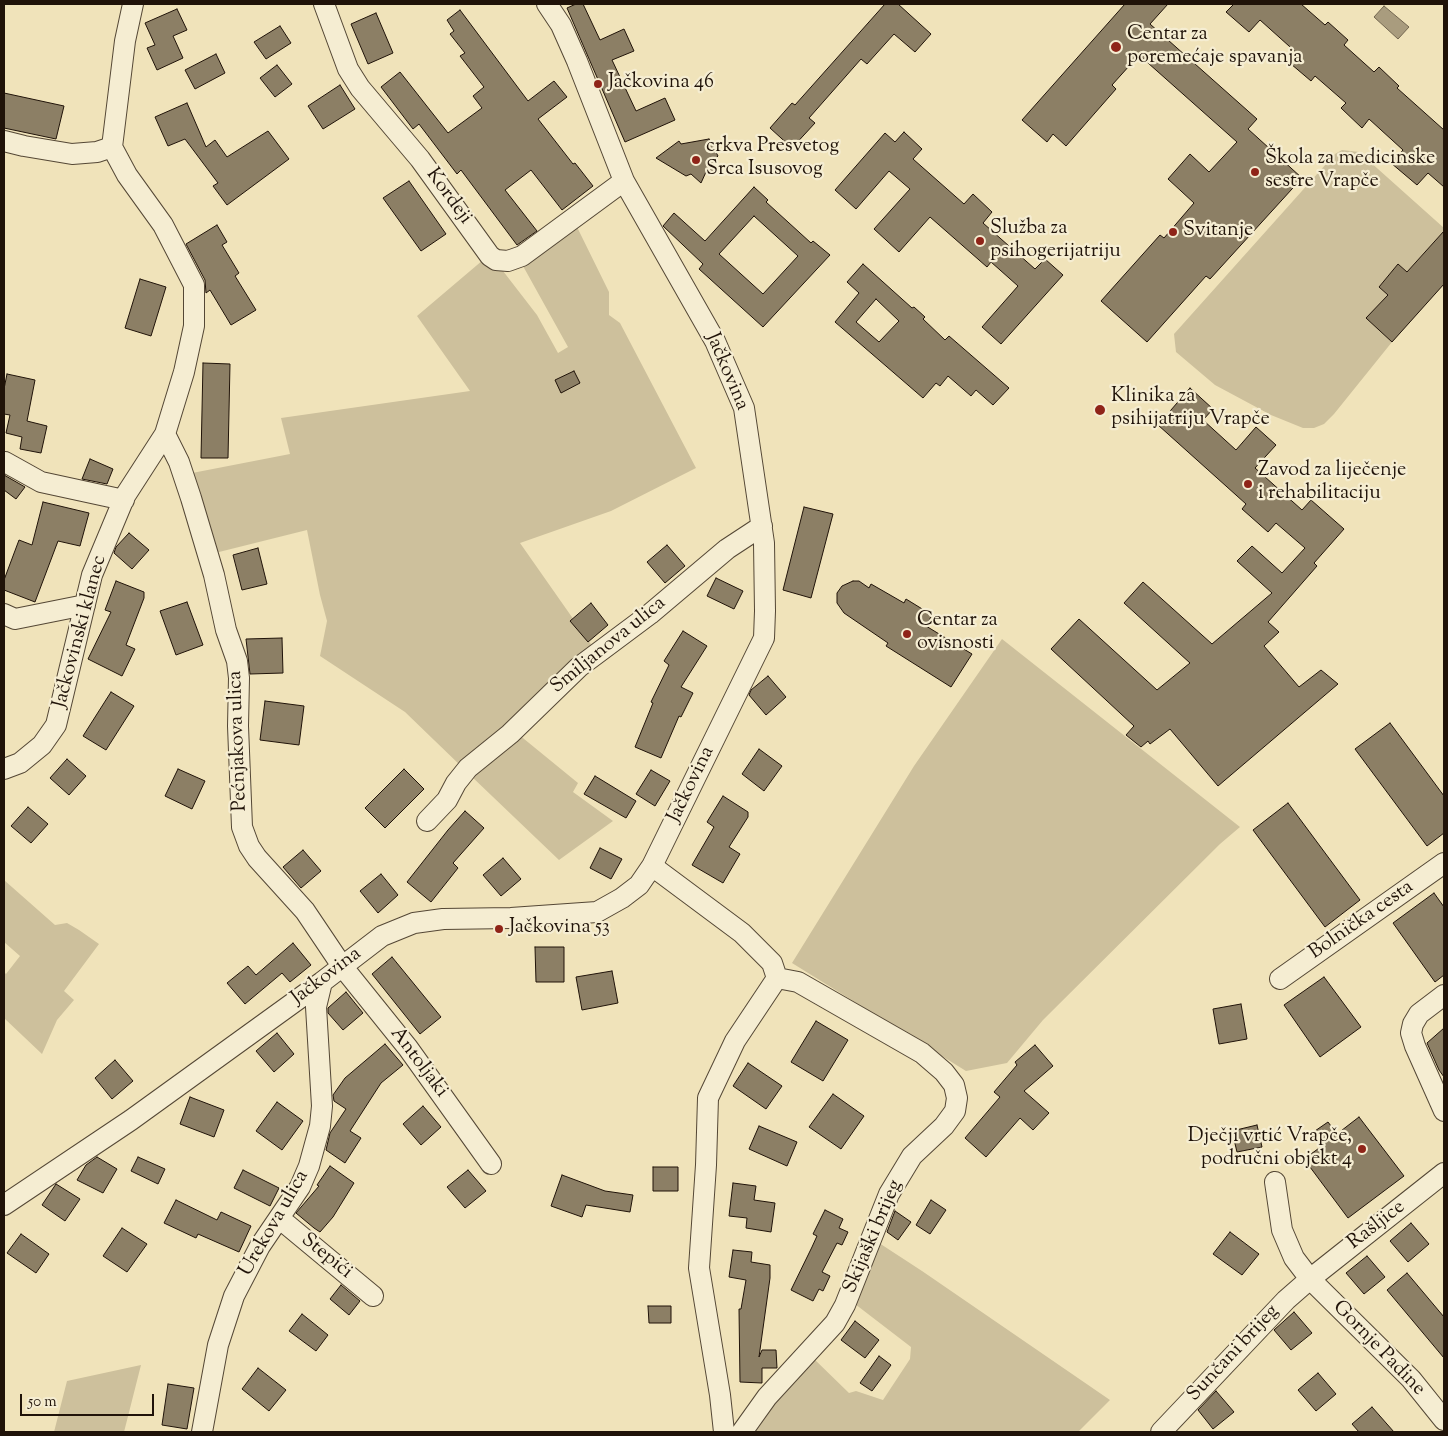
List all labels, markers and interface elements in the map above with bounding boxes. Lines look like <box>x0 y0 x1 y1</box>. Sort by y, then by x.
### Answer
place label: Centar za poremećaje spavanja <box>1127 24 1303 71</box>
marker: Centar za poremećaje spavanja <box>1109 40 1123 54</box>
place label: Jačkovina 46 <box>608 72 714 96</box>
marker: Jačkovina 46 <box>592 78 604 90</box>
place label: crkva Presvetog Srca Isusovog <box>706 136 839 183</box>
place label: Škola za medicinske sestre Vrapče <box>1265 148 1435 195</box>
marker: crkva Presvetog Srca Isusovog <box>690 154 702 166</box>
street label: Kordeji <box>420 164 476 230</box>
marker: Škola za medicinske sestre Vrapče <box>1249 166 1261 178</box>
place label: Služba za psihogerijatriju <box>990 218 1121 265</box>
place label: Svitanje <box>1183 220 1253 244</box>
marker: Svitanje <box>1167 226 1179 238</box>
marker: Služba za psihogerijatriju <box>974 235 986 247</box>
street label: Jačkovina <box>699 330 753 414</box>
place label: Klinika za psihijatriju Vrapče <box>1111 386 1270 433</box>
marker: Klinika za psihijatriju Vrapče <box>1093 403 1107 417</box>
place label: Zavod za liječenje i rehabilitaciju <box>1258 460 1406 507</box>
marker: Zavod za liječenje i rehabilitaciju <box>1242 478 1254 490</box>
street label: Jačkovinski klanec <box>49 553 113 711</box>
street label: Smiljanova ulica <box>547 592 671 700</box>
place label: Centar za ovisnosti <box>917 610 998 657</box>
marker: Centar za ovisnosti <box>901 628 913 640</box>
street label: Pećnjakova ulica <box>225 670 253 812</box>
street label: Jačkovina <box>663 743 721 827</box>
street label: Bolnička cesta <box>1305 876 1419 966</box>
place label: Jačkovina 53 <box>509 917 610 941</box>
marker: Jačkovina 53 <box>493 923 505 935</box>
street label: Jačkovina <box>287 943 367 1011</box>
street label: Antoljaki <box>384 1023 452 1103</box>
place label: Dječji vrtić Vrapče, područni objekt 4 <box>1188 1126 1352 1173</box>
marker: Dječji vrtić Vrapče, područni objekt 4 <box>1356 1143 1368 1155</box>
street label: Urekova ulica <box>235 1167 315 1281</box>
street label: Skijaški brijeg <box>839 1177 909 1297</box>
street label: Rašljice <box>1343 1196 1411 1256</box>
street label: Stepići <box>295 1229 357 1285</box>
street label: Gornje Padine <box>1327 1296 1429 1402</box>
street label: Sunčani brijeg <box>1183 1301 1285 1407</box>
scale bar <box>22 1384 156 1416</box>
text: 50 m <box>28 1392 57 1413</box>

